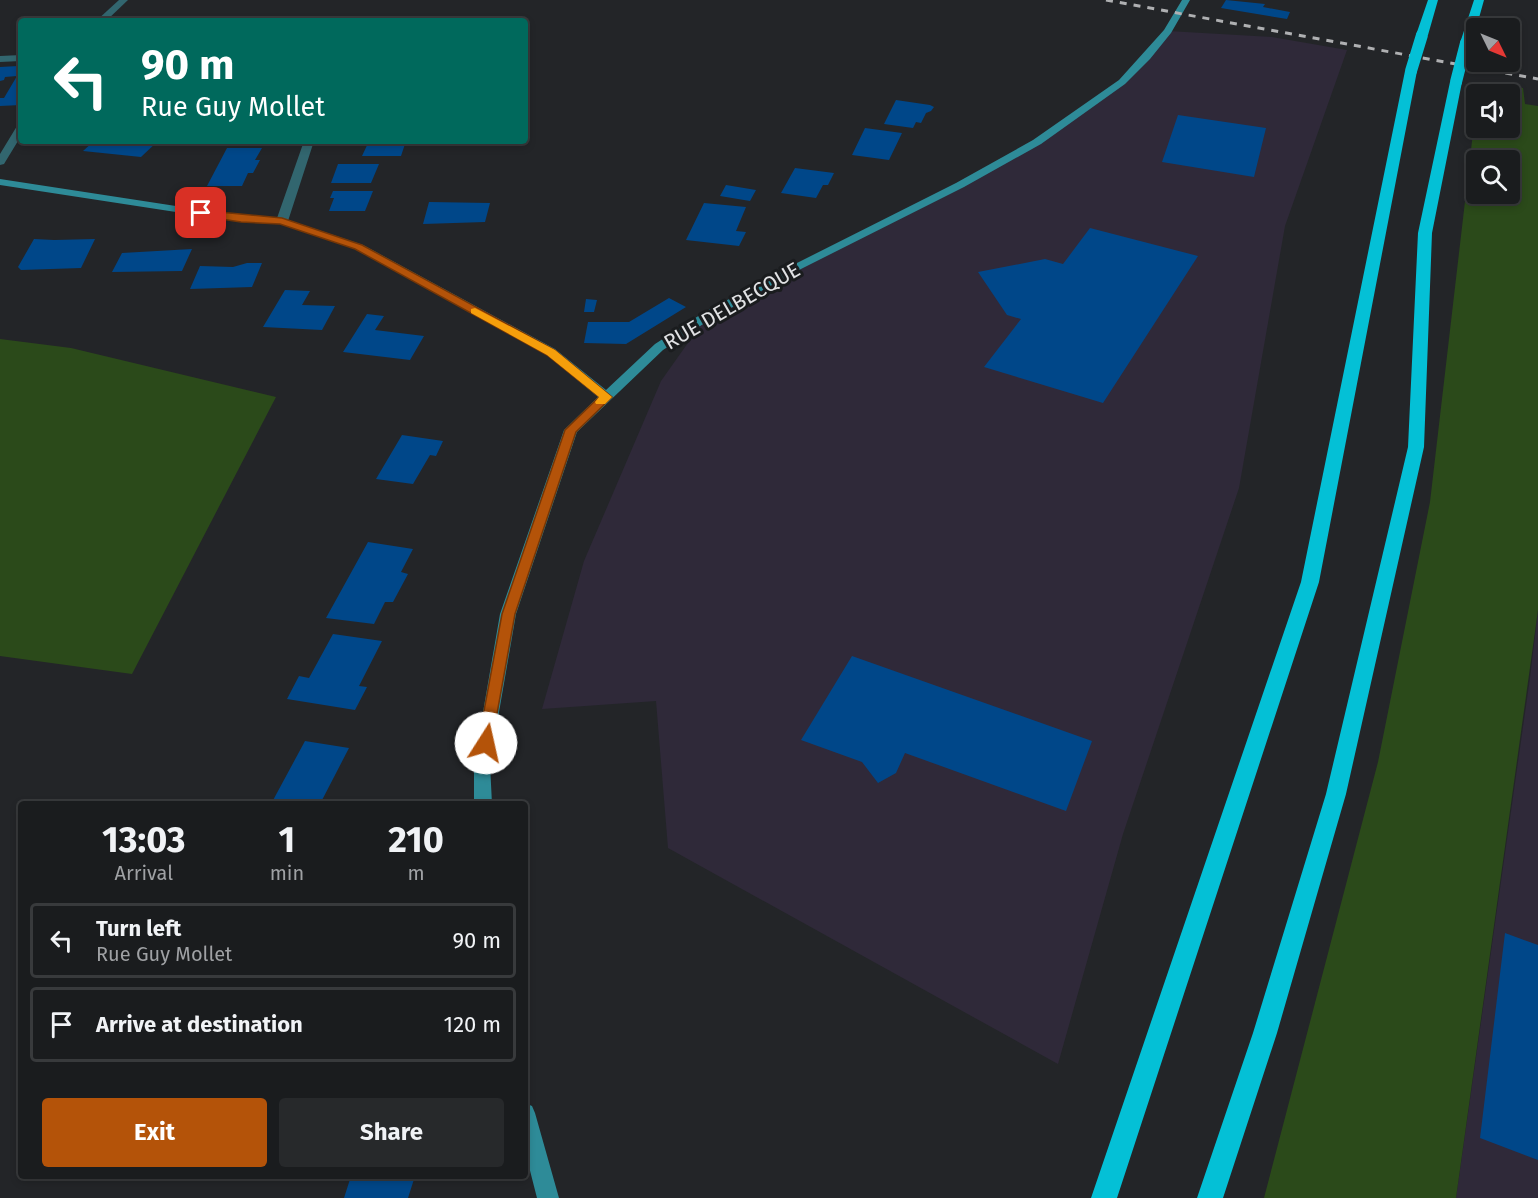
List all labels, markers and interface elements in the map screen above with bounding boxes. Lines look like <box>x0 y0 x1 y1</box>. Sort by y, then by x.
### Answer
north arrow <box>1466 18 1520 72</box>
map controls <box>1466 18 1520 204</box>
text: 90 m <box>141 40 235 90</box>
icon: left <box>42 42 120 120</box>
button: sound <box>1466 84 1520 138</box>
text: Rue Guy Mollet <box>141 91 325 123</box>
button: search <box>1466 150 1520 204</box>
pin <box>175 187 226 238</box>
icon: arrive <box>184 196 217 229</box>
street label: RUE DELBECQUE <box>659 256 805 356</box>
position arrow <box>454 711 518 775</box>
text: 13:03 <box>102 818 186 862</box>
text: 1 <box>279 818 295 862</box>
text: 210 <box>388 818 444 862</box>
text: Arrival <box>115 861 173 885</box>
text: min <box>270 861 304 885</box>
text: m <box>407 861 425 885</box>
text: Turn left <box>96 915 181 942</box>
icon: left <box>45 924 78 957</box>
text: 90 m <box>452 927 501 954</box>
text: Rue Guy Mollet <box>96 942 232 966</box>
icon: arrive <box>45 1008 78 1041</box>
text: Arrive at destination <box>96 1011 303 1038</box>
text: 120 m <box>444 1011 501 1038</box>
button: Exit <box>42 1098 267 1167</box>
button: Share <box>279 1098 504 1167</box>

